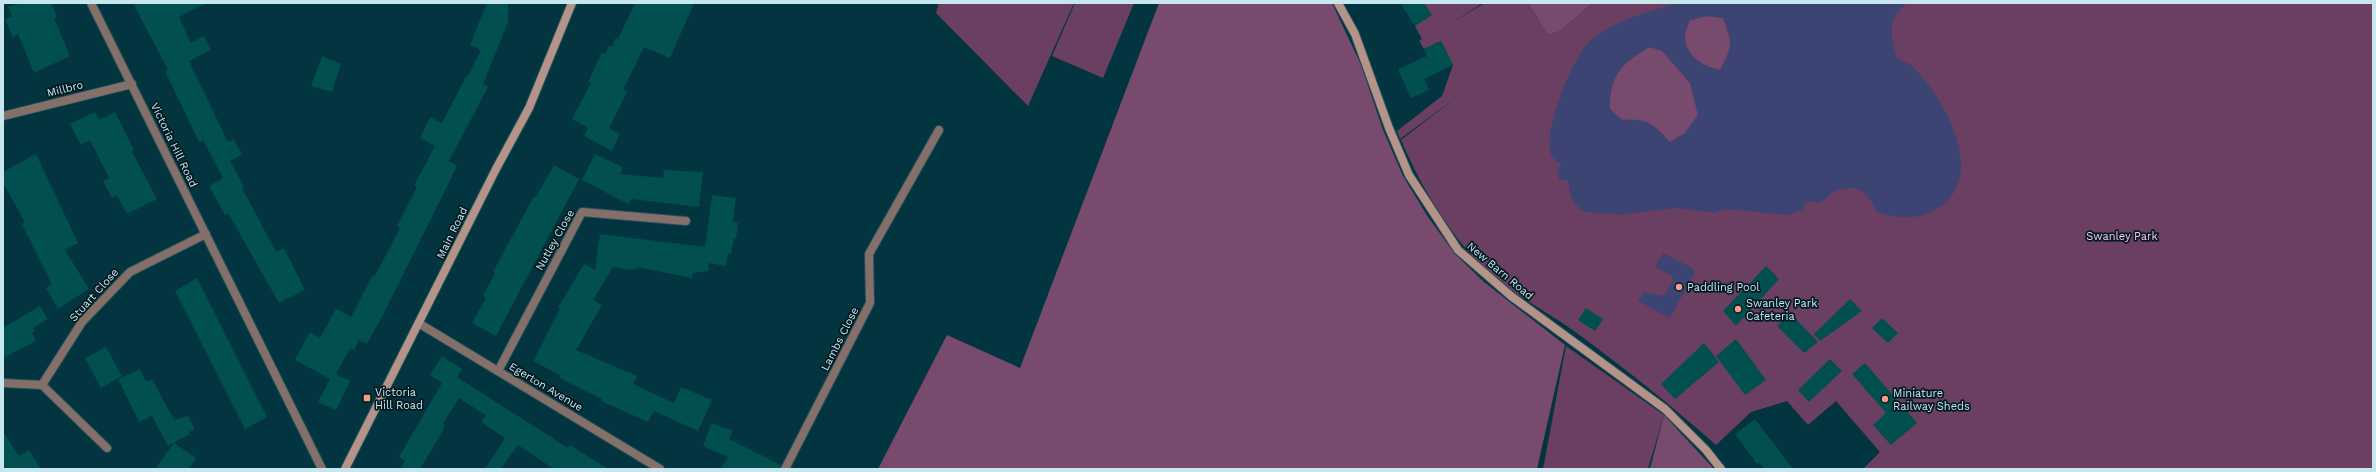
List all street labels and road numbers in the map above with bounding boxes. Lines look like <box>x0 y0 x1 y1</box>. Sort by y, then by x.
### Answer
street label: Millbro <box>46 78 84 100</box>
street label: Victoria Hill Road <box>148 101 200 189</box>
street label: Main Road <box>434 205 470 261</box>
street label: Nutley Close <box>533 207 577 273</box>
street label: New Barn Road <box>1464 240 1536 302</box>
street label: Stuart Close <box>67 266 121 324</box>
street label: Lambs Close <box>818 305 862 373</box>
street label: Egerton Avenue <box>507 360 585 414</box>

